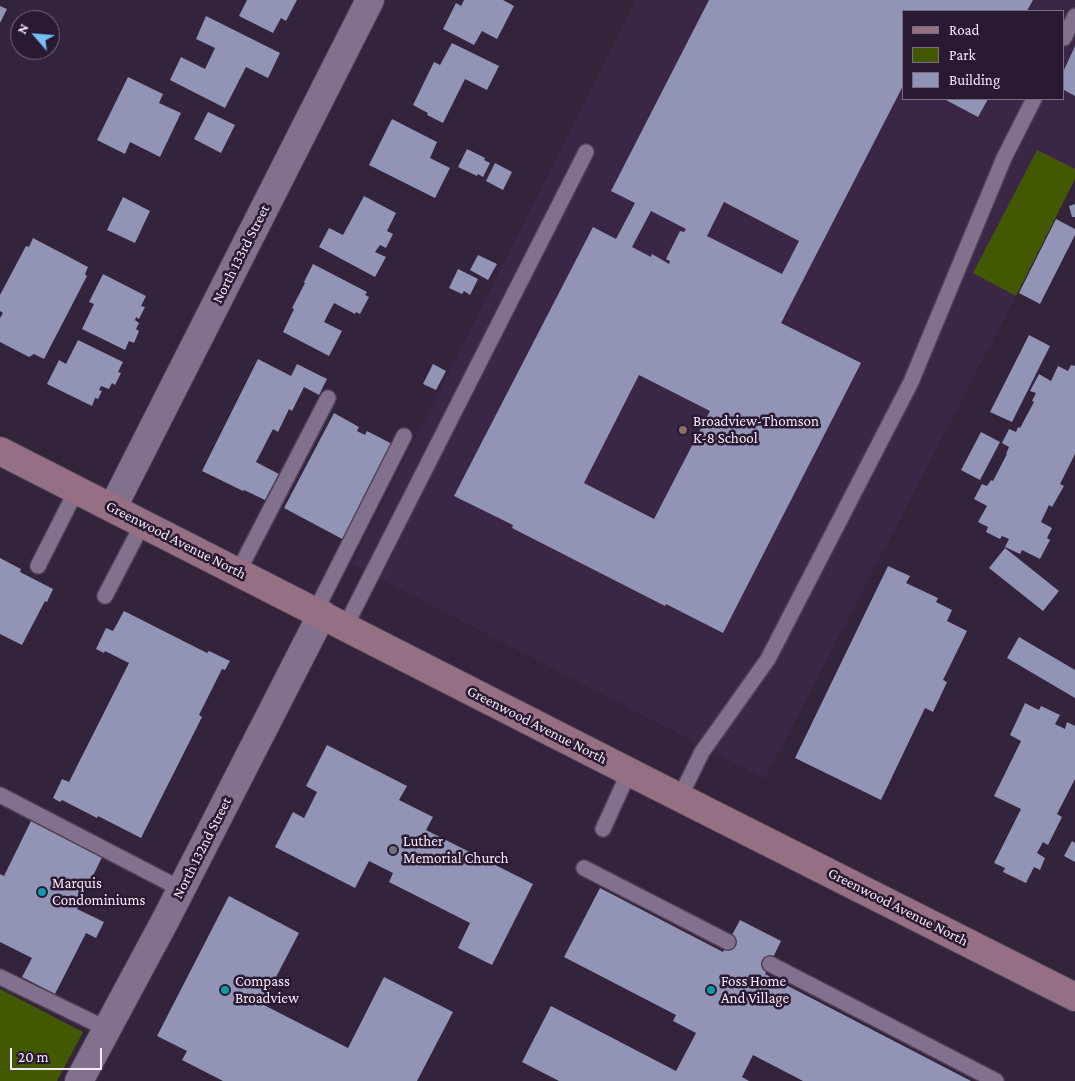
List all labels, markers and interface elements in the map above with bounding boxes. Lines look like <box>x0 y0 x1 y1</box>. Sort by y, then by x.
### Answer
north arrow <box>10 10 60 60</box>
legend <box>902 10 1065 100</box>
text: N <box>13 21 32 37</box>
text: Road <box>949 22 979 38</box>
text: Park <box>949 47 976 63</box>
text: Building <box>949 72 1000 88</box>
street label: North 133rd Street <box>208 202 274 306</box>
place label: Broadview-Thomson K-8 School <box>693 412 819 447</box>
marker: Broadview-Thomson K-8 School <box>677 424 689 436</box>
street label: Greenwood Avenue North <box>103 497 249 583</box>
street label: Greenwood Avenue North <box>464 682 610 768</box>
street label: North 132nd Street <box>169 794 235 902</box>
place label: Luther Memorial Church <box>403 832 509 867</box>
marker: Luther Memorial Church <box>387 844 399 856</box>
street label: Greenwood Avenue North <box>825 864 971 950</box>
place label: Marquis Condominiums <box>52 874 145 909</box>
marker: Marquis Condominiums <box>36 886 48 898</box>
place label: Compass Broadview <box>235 972 299 1007</box>
place label: Foss Home And Village <box>721 972 789 1007</box>
marker: Compass Broadview <box>219 984 231 996</box>
marker: Foss Home And Village <box>705 984 717 996</box>
scale bar <box>12 1038 105 1070</box>
text: 20 m <box>18 1049 49 1065</box>

